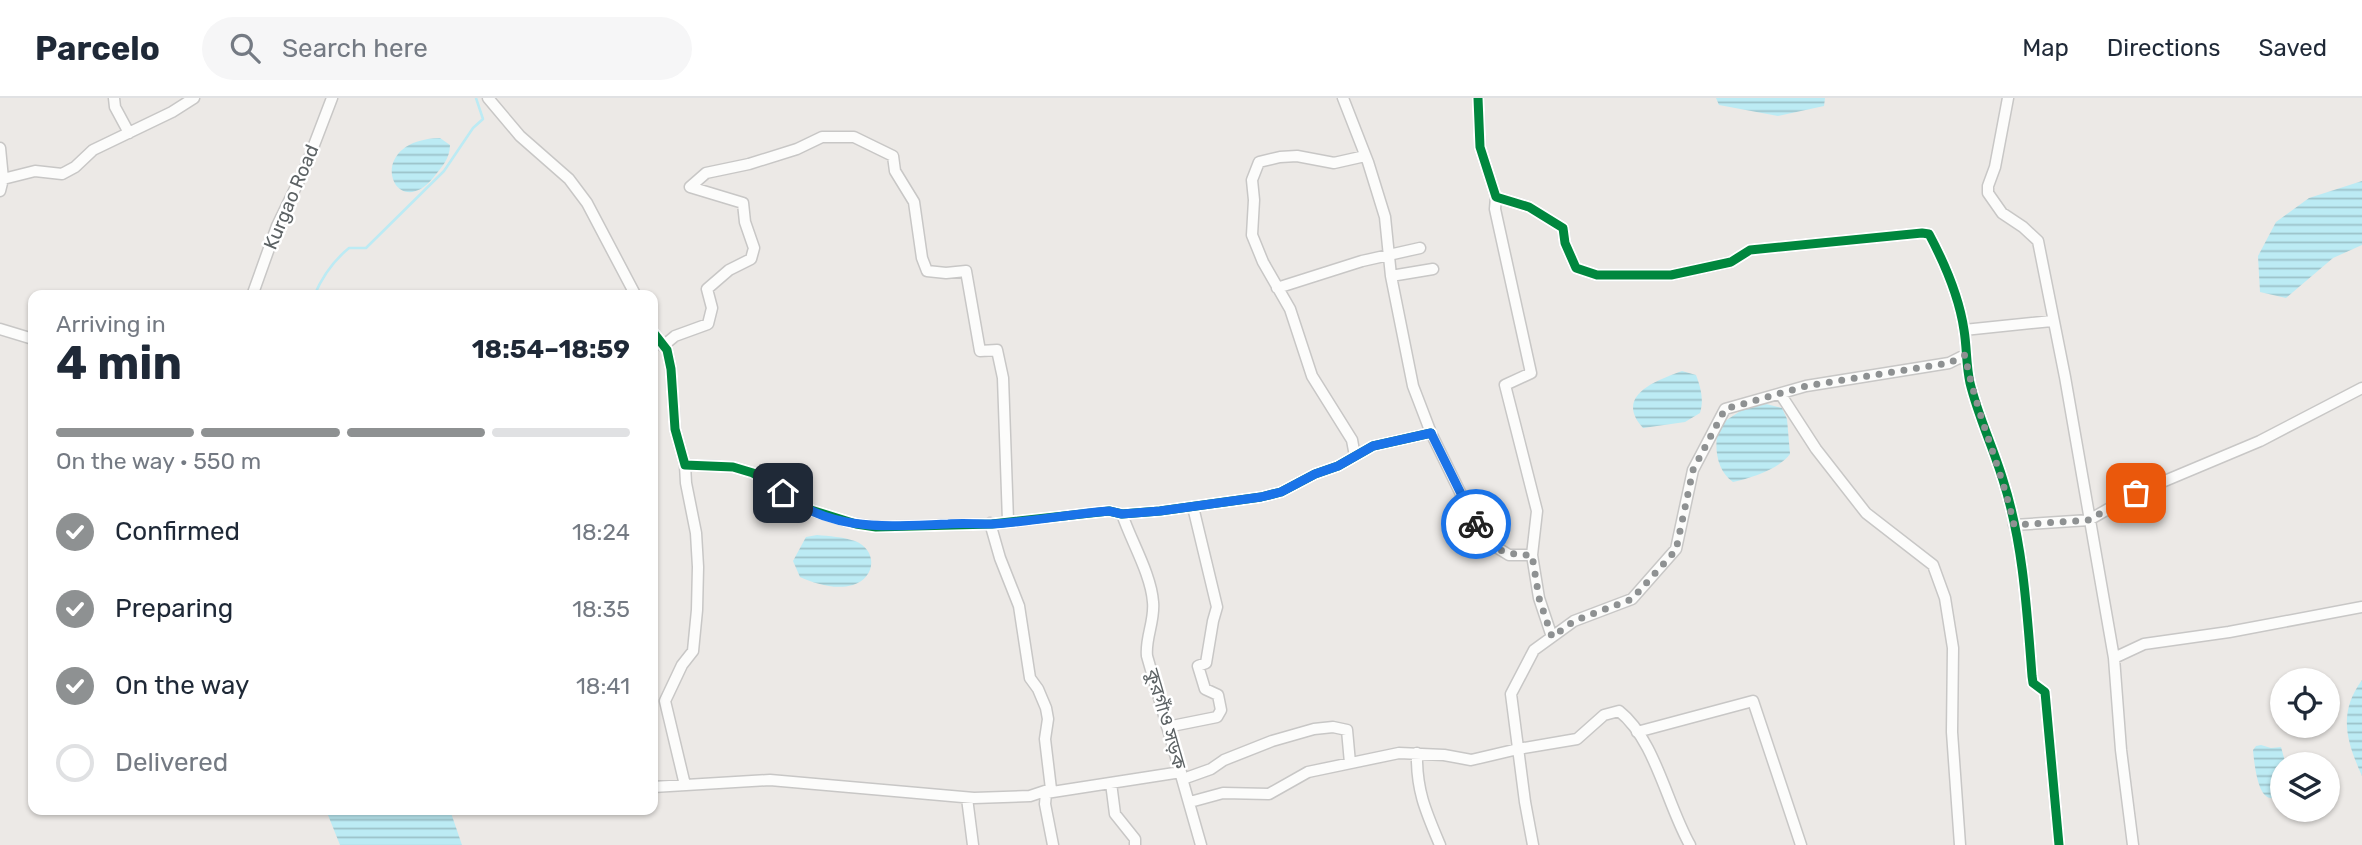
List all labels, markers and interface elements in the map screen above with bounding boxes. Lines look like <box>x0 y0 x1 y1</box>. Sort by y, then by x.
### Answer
search box <box>202 17 692 80</box>
text: Parcelo <box>35 29 160 68</box>
icon: search <box>226 29 264 67</box>
text: Search here <box>282 33 428 64</box>
text: Map <box>2022 34 2069 62</box>
text: Directions <box>2107 34 2220 62</box>
text: Saved <box>2258 34 2327 62</box>
street label: Kurgao Road <box>259 141 323 253</box>
text: Arriving in <box>56 310 166 338</box>
text: 18:54–18:59 <box>472 334 630 365</box>
text: 4 min <box>56 336 182 391</box>
text: On the way · 550 m <box>56 447 261 475</box>
pin <box>753 463 813 523</box>
pin <box>2106 463 2166 523</box>
icon: home <box>764 474 802 512</box>
icon: bag <box>2117 474 2155 512</box>
courier <box>1441 489 1511 559</box>
icon: bike <box>1457 505 1495 543</box>
icon: check <box>56 513 94 551</box>
text: Confirmed <box>115 516 240 547</box>
text: 18:24 <box>572 518 630 546</box>
icon: check <box>56 590 94 628</box>
text: Preparing <box>115 593 233 624</box>
text: 18:35 <box>572 595 630 623</box>
street label: কুরগাঁও সড়ক <box>1140 665 1191 772</box>
icon: check <box>56 667 94 705</box>
map controls <box>2270 668 2340 822</box>
button: locate <box>2270 668 2340 738</box>
text: On the way <box>115 670 249 701</box>
text: 18:41 <box>576 672 630 700</box>
text: Delivered <box>115 747 228 778</box>
button: layers <box>2270 752 2340 822</box>

